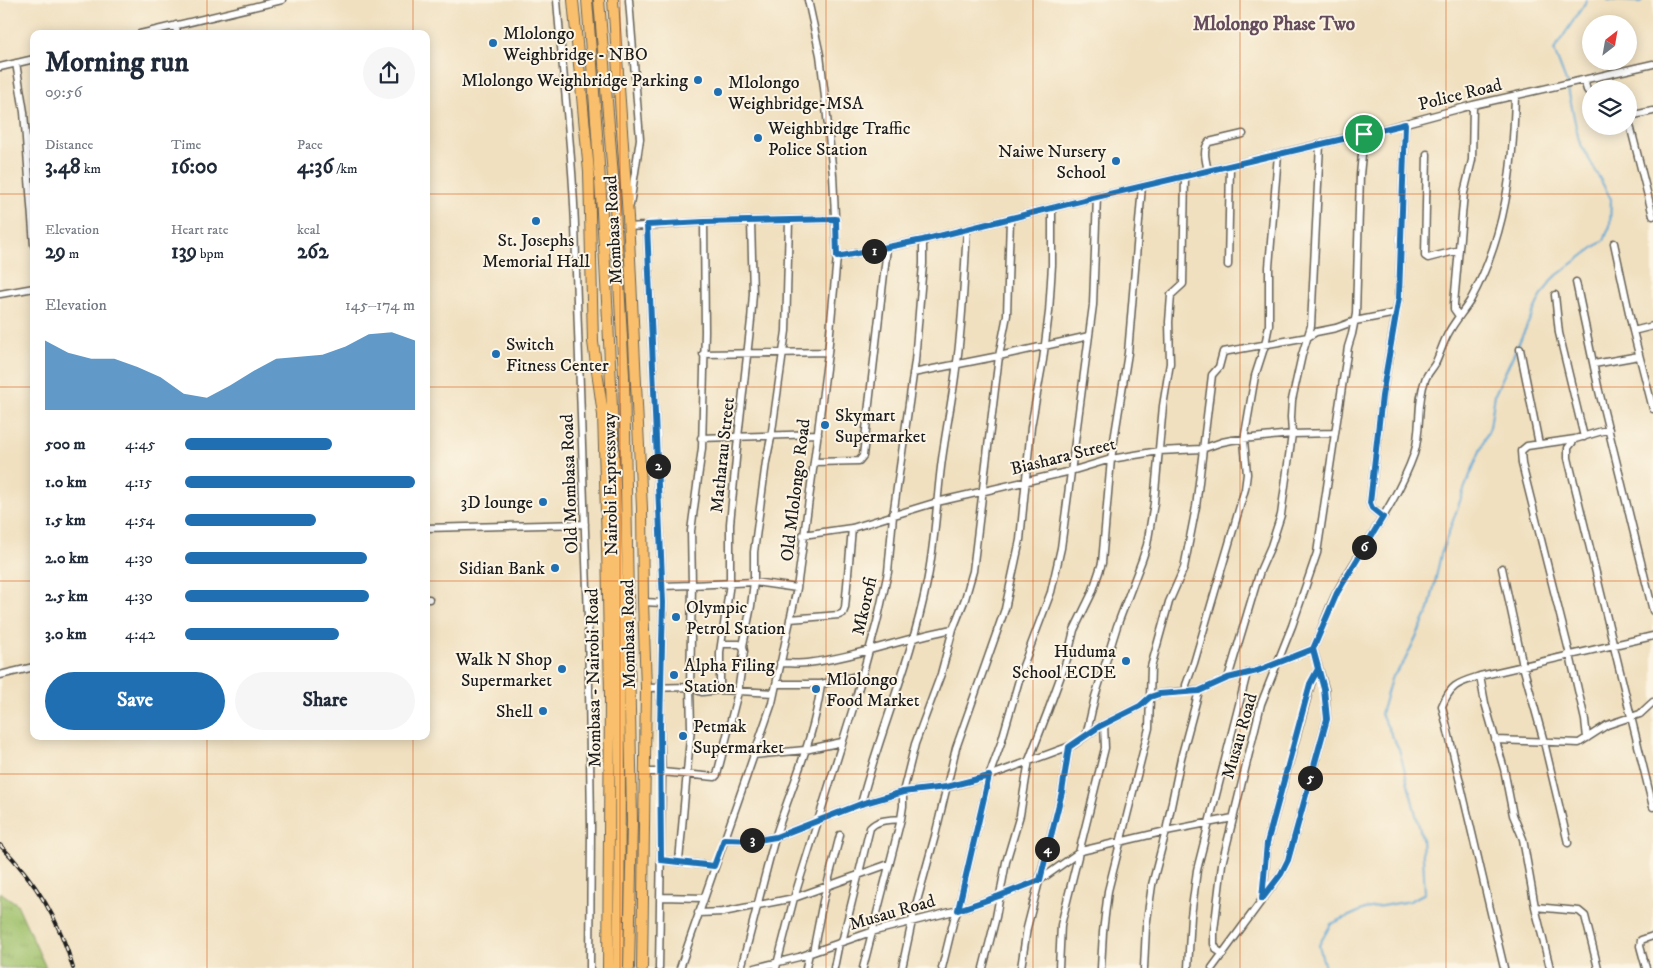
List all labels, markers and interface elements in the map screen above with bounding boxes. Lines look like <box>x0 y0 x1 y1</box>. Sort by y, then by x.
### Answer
district label: Mlolongo Phase Two <box>1193 13 1355 36</box>
north arrow <box>1582 15 1638 70</box>
map controls <box>1582 15 1637 135</box>
place label: Mlolongo Weighbridge - NBO <box>502 23 648 66</box>
marker: Mlolongo Weighbridge - NBO <box>487 37 499 49</box>
text: Morning run <box>45 45 189 80</box>
button: share <box>363 47 415 99</box>
place label: Mlolongo Weighbridge Parking <box>462 70 688 92</box>
place label: Mlolongo Weighbridge-MSA <box>727 72 864 115</box>
marker: Mlolongo Weighbridge Parking <box>692 74 704 86</box>
street label: Police Road <box>1416 74 1504 116</box>
button: layers <box>1582 80 1637 135</box>
text: 09:56 <box>45 82 82 102</box>
marker: Mlolongo Weighbridge-MSA <box>712 86 724 98</box>
pin <box>1343 113 1385 155</box>
place label: Weighbridge Traffic Police Station <box>767 118 911 161</box>
icon: arrive <box>1350 120 1378 148</box>
marker: Weighbridge Traffic Police Station <box>752 132 764 144</box>
text: Distance <box>45 136 93 154</box>
text: Time <box>171 136 201 154</box>
text: Pace <box>297 136 323 154</box>
place label: Naiwe Nursery School <box>998 141 1107 184</box>
text: 3.48 <box>45 154 81 180</box>
text: 16:00 <box>171 154 218 180</box>
text: 4:36 <box>297 154 333 180</box>
marker: Naiwe Nursery School <box>1110 155 1122 167</box>
text: km <box>81 160 101 178</box>
text: /km <box>333 160 358 178</box>
street label: Mombasa Road <box>600 175 628 285</box>
marker: St. Josephs Memorial Hall <box>530 215 542 227</box>
text: Elevation <box>45 221 99 239</box>
text: Heart rate <box>171 221 228 239</box>
text: kcal <box>297 221 320 239</box>
place label: St. Josephs Memorial Hall <box>482 230 590 273</box>
pin: 1 <box>862 238 886 264</box>
text: 29 <box>45 239 66 265</box>
text: 139 <box>171 239 197 265</box>
text: 262 <box>297 239 329 265</box>
text: 1 <box>872 242 877 260</box>
text: m <box>66 245 79 263</box>
text: bpm <box>197 245 224 263</box>
text: Elevation <box>45 295 107 315</box>
text: 145–174 m <box>345 295 415 315</box>
place label: Switch Fitness Center <box>506 334 609 377</box>
marker: Switch Fitness Center <box>490 348 502 360</box>
street label: Matharau Street <box>706 396 740 514</box>
place label: Skymart Supermarket <box>835 405 926 448</box>
street label: Nairobi Expressway <box>599 412 623 556</box>
street label: Old Mombasa Road <box>557 414 583 554</box>
street label: Old Mlolongo Road <box>776 418 816 563</box>
marker: Skymart Supermarket <box>819 419 831 431</box>
street label: Biashara Street <box>1008 433 1118 481</box>
text: 500 m <box>45 434 86 454</box>
text: 4:45 <box>125 434 155 454</box>
pin: 2 <box>646 454 670 478</box>
text: 2 <box>655 457 662 475</box>
text: 1.0 km <box>45 472 87 492</box>
text: 4:15 <box>125 472 152 492</box>
place label: 3D lounge <box>461 492 533 514</box>
marker: 3D lounge <box>537 496 549 508</box>
text: 1.5 km <box>45 510 86 530</box>
text: 4:54 <box>125 510 155 530</box>
pin: 6 <box>1352 534 1376 560</box>
text: 6 <box>1361 538 1368 556</box>
text: 2.0 km <box>45 548 89 568</box>
text: 4:30 <box>125 548 153 568</box>
place label: Sidian Bank <box>459 558 545 580</box>
marker: Sidian Bank <box>549 562 561 574</box>
street label: Mkorofi <box>848 575 882 638</box>
street label: Mombasa Road <box>617 579 641 689</box>
text: 2.5 km <box>45 586 88 606</box>
text: 4:30 <box>125 586 153 606</box>
street label: Mombasa - Nairobi Road <box>581 588 607 768</box>
place label: Olympic Petrol Station <box>686 597 786 640</box>
marker: Olympic Petrol Station <box>670 611 682 623</box>
text: 3.0 km <box>45 624 87 644</box>
text: 4:42 <box>125 624 155 644</box>
place label: Huduma School ECDE <box>1012 641 1116 684</box>
place label: Walk N Shop Supermarket <box>455 649 552 692</box>
place label: Alpha Filing Station <box>684 655 775 698</box>
marker: Huduma School ECDE <box>1120 655 1132 667</box>
marker: Walk N Shop Supermarket <box>556 663 568 675</box>
marker: Alpha Filing Station <box>668 669 680 681</box>
place label: Mlolongo Food Market <box>826 669 920 712</box>
button: Save <box>45 672 225 730</box>
button: Share <box>235 672 415 730</box>
marker: Mlolongo Food Market <box>810 683 822 695</box>
street label: Musau Road <box>1217 691 1263 782</box>
place label: Shell <box>496 701 534 723</box>
marker: Shell <box>537 705 549 717</box>
place label: Petmak Supermarket <box>693 716 784 759</box>
marker: Petmak Supermarket <box>677 730 689 742</box>
pin: 5 <box>1298 766 1322 790</box>
text: 5 <box>1307 769 1314 787</box>
pin: 3 <box>740 828 764 852</box>
text: 3 <box>750 831 755 849</box>
pin: 4 <box>1034 836 1060 862</box>
text: 4 <box>1043 840 1052 858</box>
street label: Musau Road <box>847 890 938 936</box>

